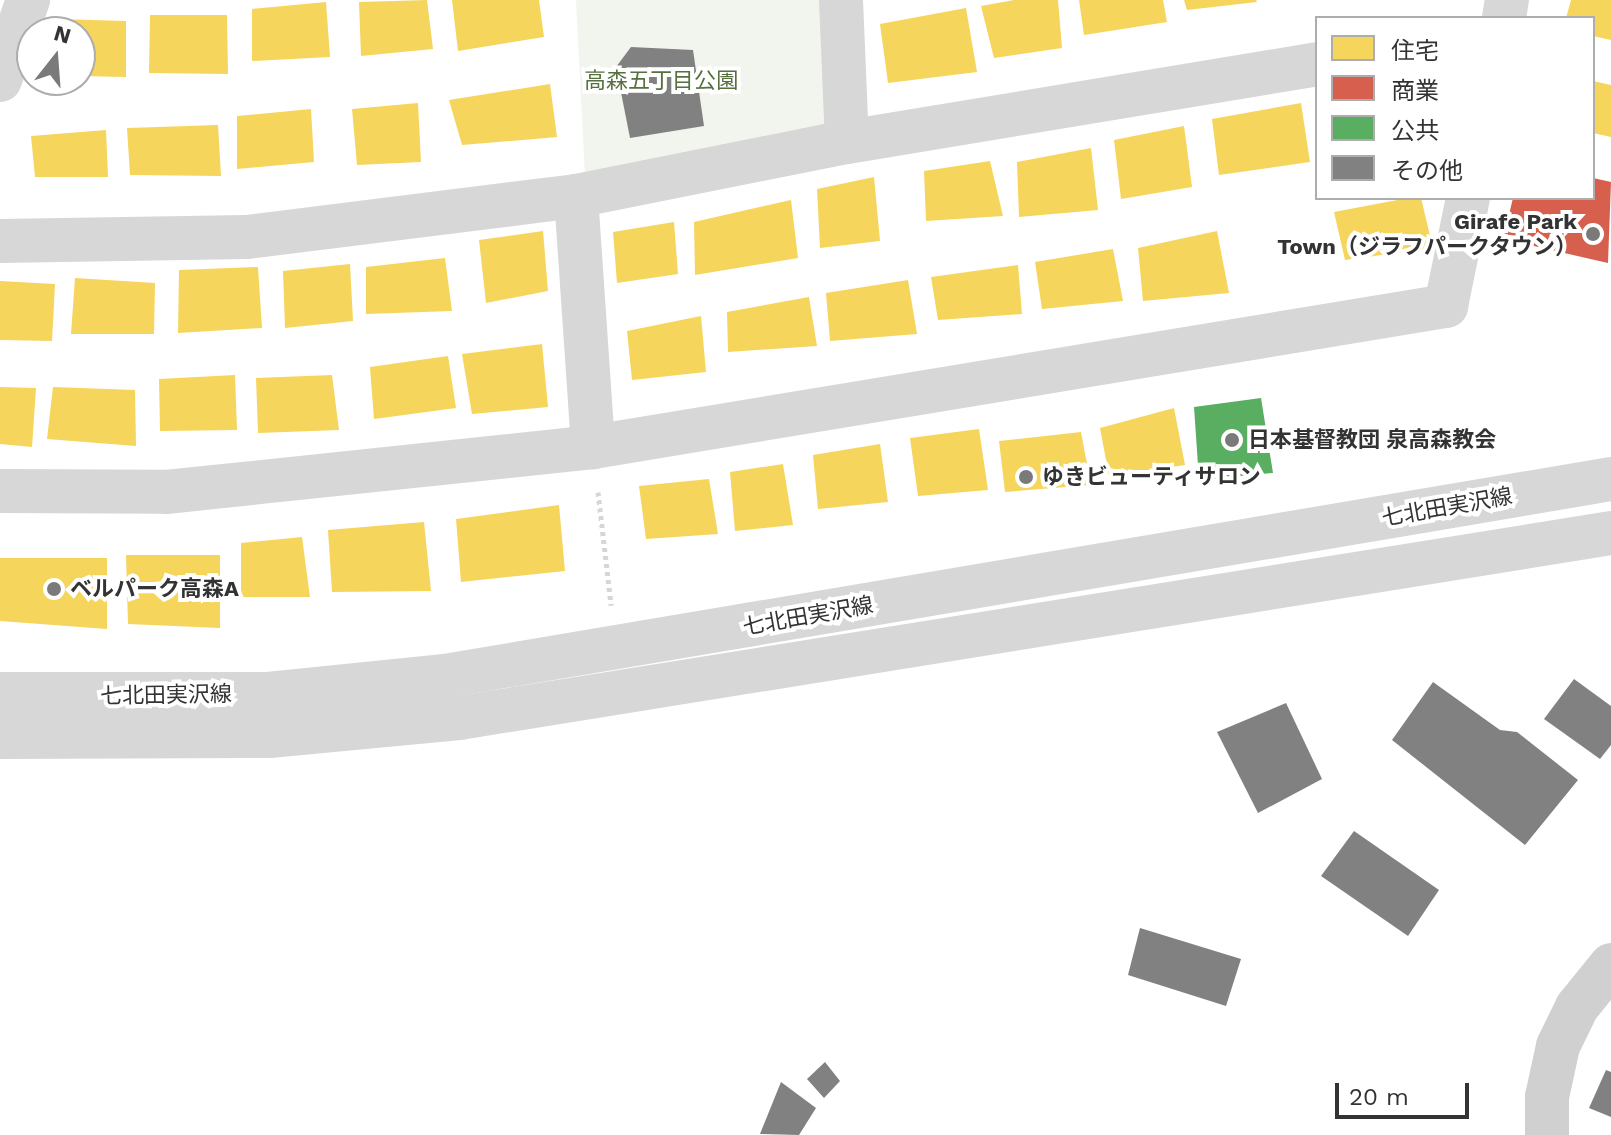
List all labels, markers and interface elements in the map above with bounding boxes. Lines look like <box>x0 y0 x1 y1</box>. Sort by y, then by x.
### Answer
north arrow <box>16 16 96 96</box>
legend <box>1315 16 1595 200</box>
text: N <box>51 20 74 49</box>
text: 住宅 <box>1391 37 1439 65</box>
park label: 高森五丁目公園 <box>584 68 738 94</box>
text: 商業 <box>1391 77 1439 105</box>
text: 公共 <box>1391 117 1439 145</box>
text: その他 <box>1391 157 1463 185</box>
place label: Girafe Park Town（ジラフパークタウン） <box>1276 208 1577 260</box>
marker: Girafe Park Town（ジラフパークタウン） <box>1584 225 1602 243</box>
place label: 日本基督教団 泉高森教会 <box>1248 427 1496 453</box>
marker: 日本基督教団 泉高森教会 <box>1223 431 1241 449</box>
place label: ゆきビューティサロン <box>1042 464 1262 490</box>
marker: ゆきビューティサロン <box>1017 468 1035 486</box>
street label: 七北田実沢線 <box>1380 483 1514 531</box>
place label: ベルパーク高森A <box>70 576 239 602</box>
marker: ベルパーク高森A <box>45 580 63 598</box>
street label: 七北田実沢線 <box>741 592 875 640</box>
street label: 七北田実沢線 <box>100 681 232 709</box>
scale bar <box>1339 1067 1473 1117</box>
text: 20 m <box>1349 1083 1409 1111</box>

